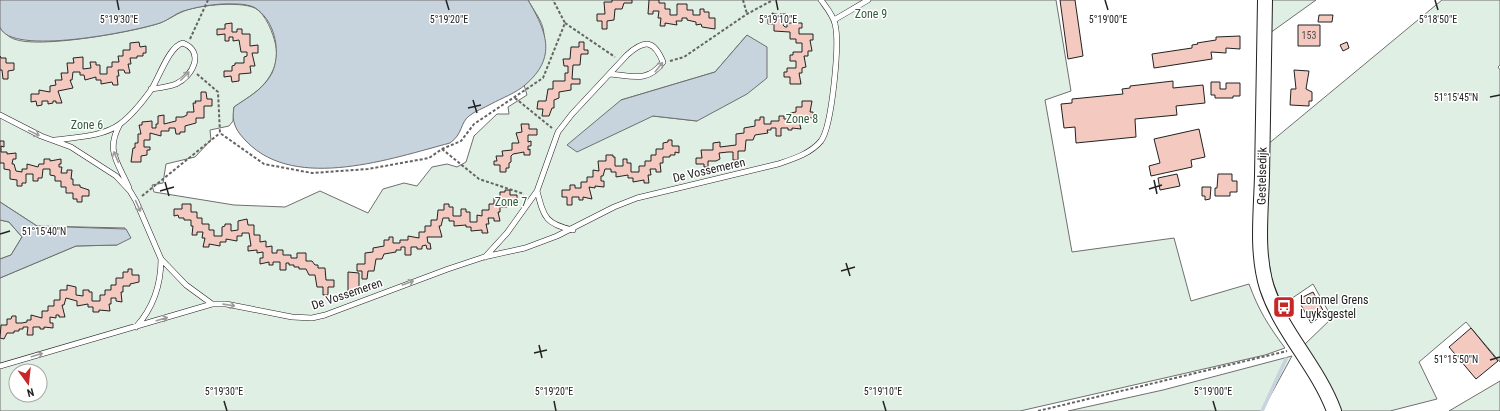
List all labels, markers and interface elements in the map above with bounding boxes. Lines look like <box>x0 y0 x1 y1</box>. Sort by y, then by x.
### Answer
park label: Zone 9 <box>855 7 887 21</box>
text: 5°19'30"E <box>100 14 138 25</box>
text: 5°19'20"E <box>430 14 468 25</box>
text: 5°19'10"E <box>759 14 797 25</box>
text: 5°19'00"E <box>1089 14 1127 25</box>
text: 5°18'50"E <box>1419 14 1457 25</box>
house number: 153 <box>1302 30 1316 41</box>
one-way arrow <box>654 62 663 72</box>
one-way arrow <box>181 71 190 81</box>
text: 51°15'45"N <box>1434 92 1478 103</box>
park label: Zone 8 <box>786 112 818 126</box>
park label: Zone 6 <box>71 118 103 132</box>
one-way arrow <box>28 130 40 137</box>
street label: Gestelsedijk <box>1254 146 1270 205</box>
one-way arrow <box>111 152 119 164</box>
street label: De Vossemeren <box>671 155 747 185</box>
park label: Zone 7 <box>495 195 527 209</box>
one-way arrow <box>135 199 142 211</box>
text: 51°15'40"N <box>22 226 66 237</box>
street label: De Vossemeren <box>310 275 384 313</box>
one-way arrow <box>402 279 414 287</box>
place label: Lommel Grens Luyksgestel <box>1300 293 1368 321</box>
bus stop icon: Lommel Grens Luyksgestel <box>1271 294 1297 320</box>
one-way arrow <box>222 301 235 309</box>
one-way arrow <box>156 315 169 322</box>
one-way arrow <box>31 350 43 358</box>
text: 51°15'50"N <box>1434 354 1478 365</box>
north arrow <box>8 363 48 403</box>
text: N <box>25 385 35 399</box>
text: 5°19'30"E <box>205 386 243 397</box>
text: 5°19'20"E <box>535 386 573 397</box>
text: 5°19'10"E <box>864 386 902 397</box>
text: 5°19'00"E <box>1194 386 1232 397</box>

